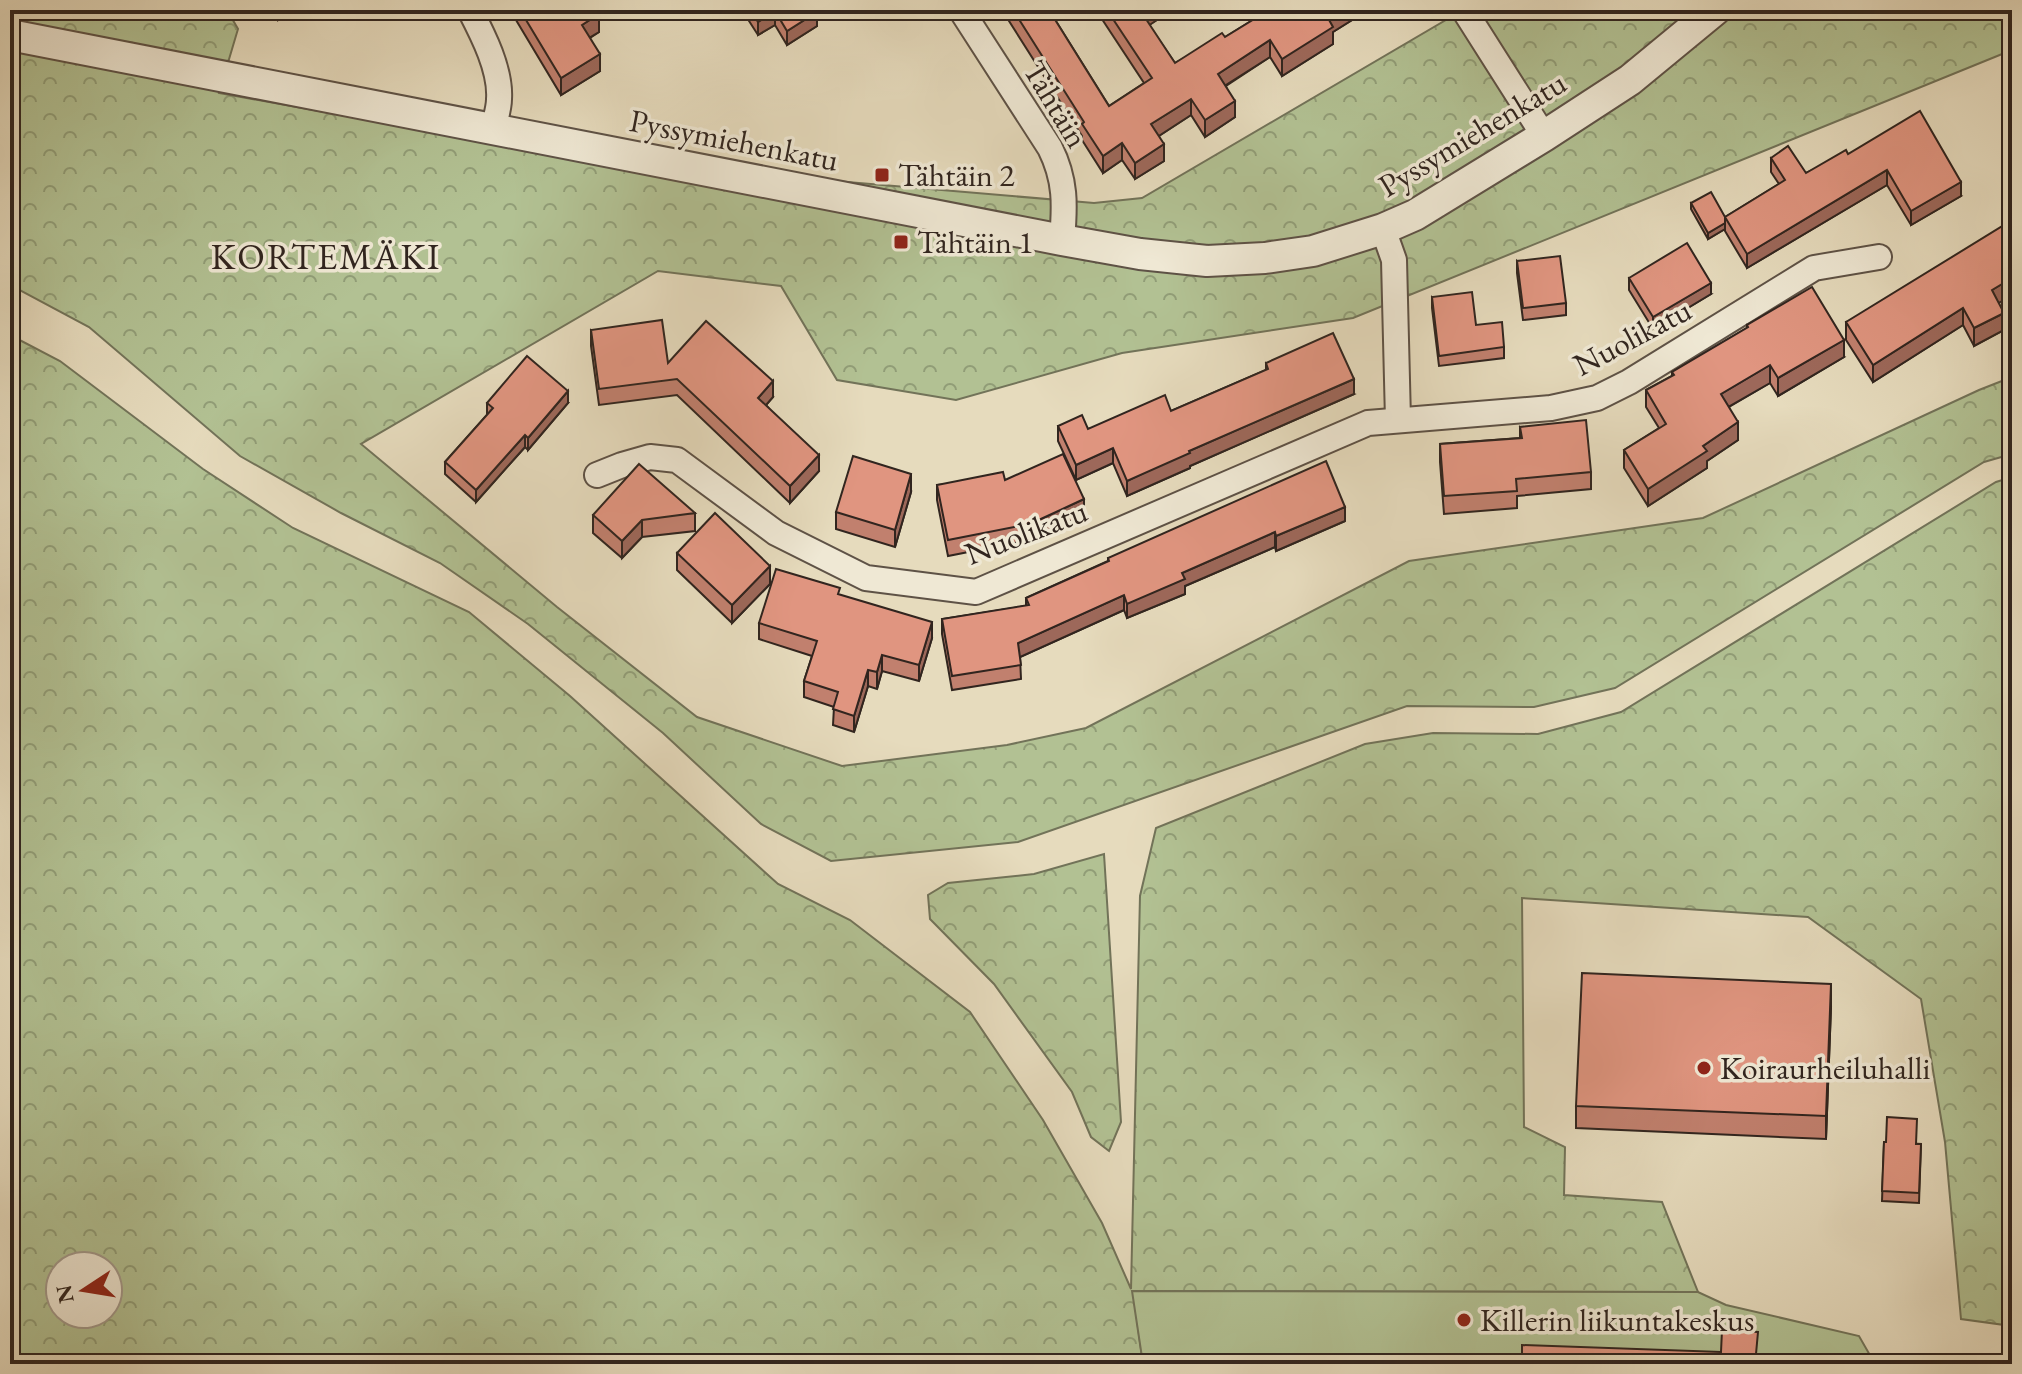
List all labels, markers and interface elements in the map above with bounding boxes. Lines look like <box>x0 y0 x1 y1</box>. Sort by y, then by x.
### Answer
street label: Tähtäin <box>1014 53 1098 156</box>
street label: Pyssymiehenkatu <box>1370 61 1574 207</box>
street label: Pyssymiehenkatu <box>626 99 842 181</box>
place label: Tähtäin 2 <box>898 154 1015 196</box>
marker: Tähtäin 2 <box>873 166 891 184</box>
place label: Tähtäin 1 <box>917 221 1034 263</box>
district label: KORTEMÄKI <box>211 233 441 280</box>
marker: Tähtäin 1 <box>892 233 910 251</box>
street label: Nuolikatu <box>1566 288 1698 386</box>
street label: Nuolikatu <box>959 489 1093 575</box>
place label: Koiraurheiluhalli <box>1720 1047 1930 1089</box>
marker: Koiraurheiluhalli <box>1695 1059 1713 1077</box>
north arrow <box>44 1250 124 1330</box>
text: N <box>49 1282 81 1306</box>
place label: Killerin liikuntakeskus <box>1480 1299 1754 1341</box>
marker: Killerin liikuntakeskus <box>1455 1311 1473 1329</box>

